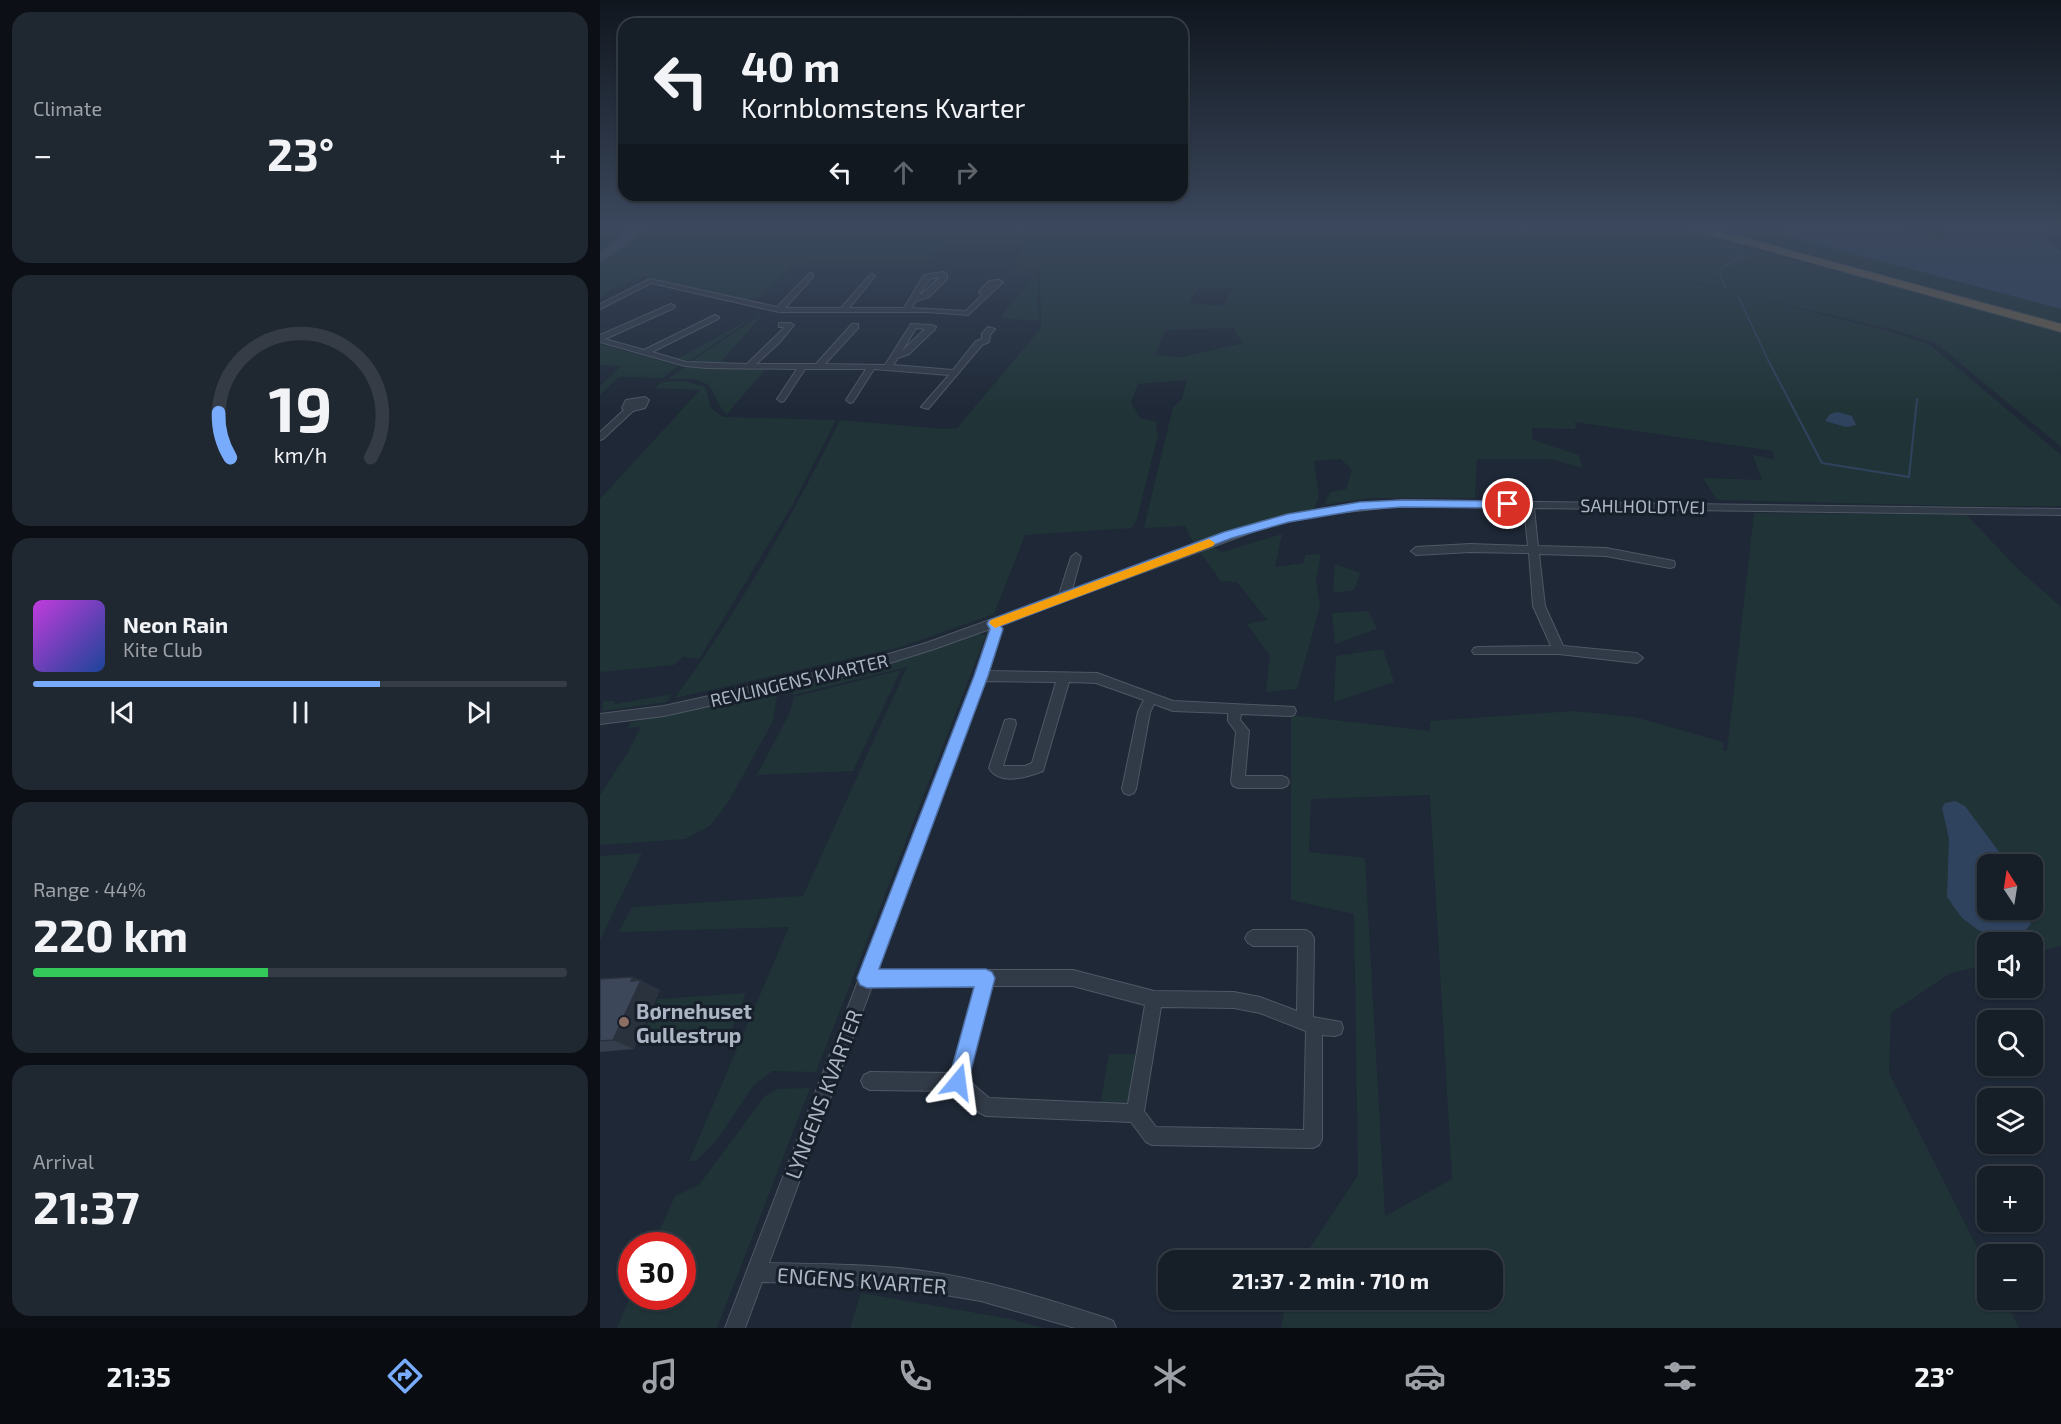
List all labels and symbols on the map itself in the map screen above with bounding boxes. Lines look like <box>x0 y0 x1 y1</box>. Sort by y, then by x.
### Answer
pin <box>1482 478 1533 529</box>
street label: SAHLHOLDTVEJ <box>1580 494 1706 518</box>
street label: REVLINGENS KVARTER <box>708 649 890 711</box>
north arrow <box>1977 854 2043 920</box>
place label: Børnehuset Gullestrup <box>636 998 752 1047</box>
street label: LYNGENS KVARTER <box>779 1006 867 1182</box>
marker: Børnehuset Gullestrup <box>617 1015 631 1029</box>
position arrow <box>926 1050 990 1114</box>
speed limit sign: 30 <box>618 1232 696 1310</box>
street label: ENGENS KVARTER <box>776 1262 948 1298</box>

